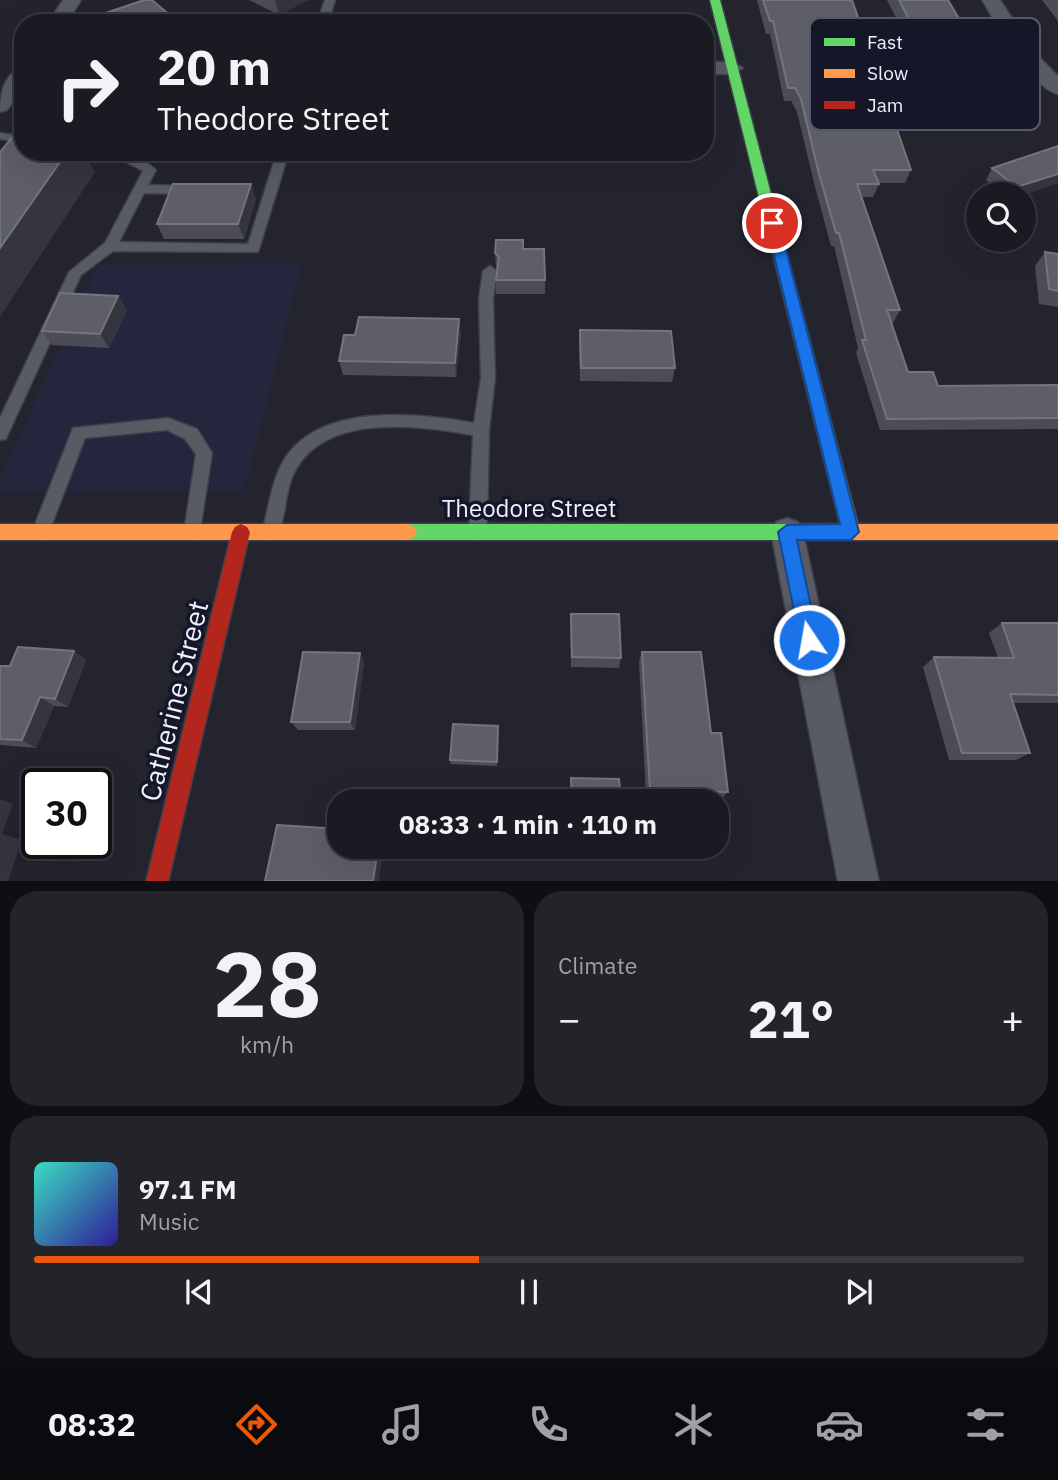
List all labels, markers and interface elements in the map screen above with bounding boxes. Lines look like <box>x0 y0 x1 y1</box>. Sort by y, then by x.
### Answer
legend <box>810 18 1040 130</box>
text: Fast <box>867 30 903 54</box>
text: 20 m <box>157 35 271 98</box>
icon: right <box>42 42 133 133</box>
text: Slow <box>867 61 908 85</box>
text: Jam <box>867 93 903 117</box>
text: Theodore Street <box>157 97 390 139</box>
map controls <box>966 182 1036 252</box>
button: search <box>966 182 1036 252</box>
pin <box>742 193 802 253</box>
icon: arrive <box>753 204 791 242</box>
street label: Theodore Street <box>442 492 616 524</box>
street label: Catherine Street <box>131 597 216 805</box>
position arrow <box>772 603 846 677</box>
speed limit sign: 30 <box>21 768 112 859</box>
text: 08:33 · 1 min · 110 m <box>399 807 657 841</box>
text: 28 <box>212 924 322 1042</box>
text: Climate <box>558 950 637 980</box>
text: 21° <box>748 985 834 1052</box>
text: − <box>558 994 581 1043</box>
text: + <box>1001 994 1024 1043</box>
text: km/h <box>240 1029 294 1059</box>
text: 97.1 FM <box>139 1172 237 1206</box>
text: Music <box>139 1206 199 1236</box>
icon: previous <box>180 1273 218 1311</box>
icon: pause <box>510 1273 548 1311</box>
icon: next <box>840 1273 878 1311</box>
icon: directions <box>232 1400 281 1449</box>
icon: music <box>378 1400 427 1449</box>
icon: phone <box>524 1400 573 1449</box>
icon: climate <box>669 1400 718 1449</box>
icon: car <box>815 1400 864 1449</box>
icon: filters <box>961 1400 1010 1449</box>
text: 08:32 <box>48 1403 136 1445</box>

